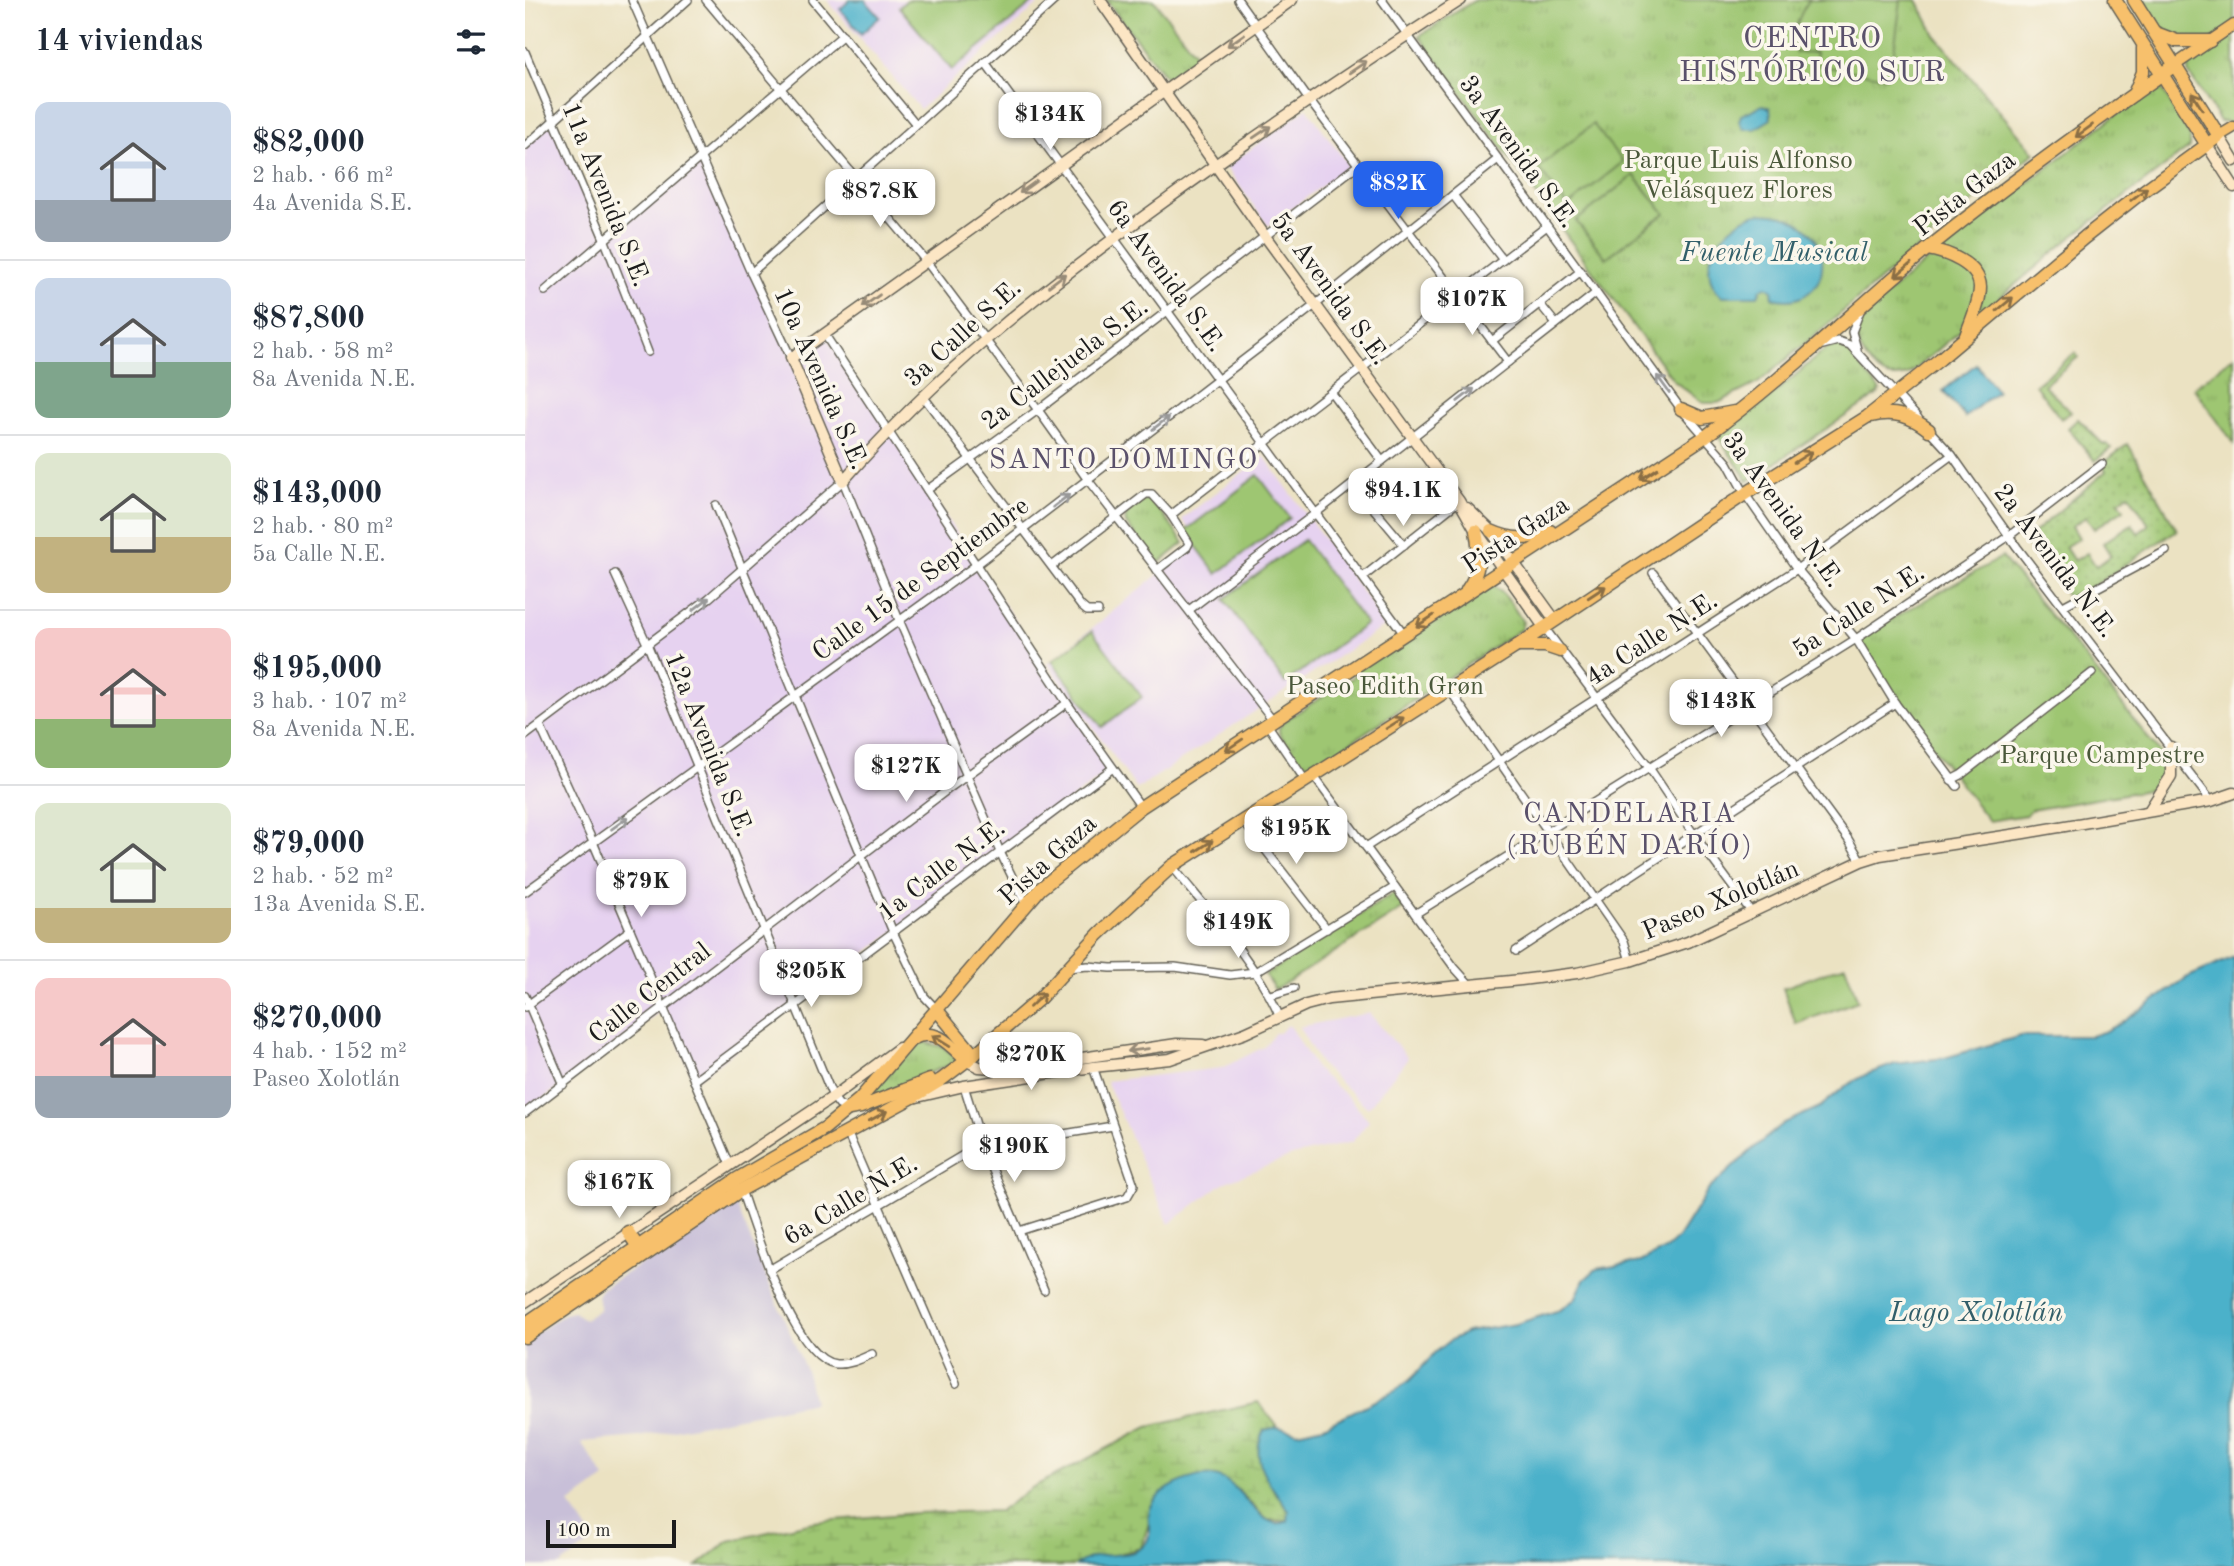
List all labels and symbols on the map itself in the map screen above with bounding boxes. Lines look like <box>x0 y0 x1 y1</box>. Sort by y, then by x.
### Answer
district label: CENTRO HISTÓRICO SUR <box>1679 24 1947 88</box>
one-way arrow <box>1227 32 1246 47</box>
one-way arrow <box>1348 60 1367 75</box>
street label: 3a Avenida S.E. <box>1454 71 1581 233</box>
one-way arrow <box>2189 91 2203 111</box>
pin: $134K <box>1001 92 1099 152</box>
street label: 11a Avenida S.E. <box>556 99 654 291</box>
one-way arrow <box>2075 124 2094 138</box>
one-way arrow <box>1252 125 1271 139</box>
street label: Pista Gaza <box>1910 147 2021 242</box>
park label: Parque Luis Alfonso Velásquez Flores <box>1623 148 1853 204</box>
pin: $82K <box>1357 162 1439 221</box>
pin: $87.8K <box>823 170 937 229</box>
one-way arrow <box>1019 180 1038 194</box>
one-way arrow <box>2129 187 2147 202</box>
street label: 6a Avenida S.E. <box>1102 195 1229 357</box>
street label: 5a Avenida S.E. <box>1266 208 1393 370</box>
water label: Fuente Musical <box>1679 240 1868 268</box>
one-way arrow <box>1894 262 1912 278</box>
one-way arrow <box>1047 273 1066 288</box>
street label: 3a Calle S.E. <box>900 275 1027 392</box>
pin: $107K <box>1423 278 1521 337</box>
street label: 10a Avenida S.E. <box>768 284 872 474</box>
one-way arrow <box>862 294 881 309</box>
street label: 2a Callejuela S.E. <box>977 294 1153 436</box>
one-way arrow <box>1995 296 2013 312</box>
one-way arrow <box>1655 375 1670 394</box>
one-way arrow <box>1456 388 1474 403</box>
one-way arrow <box>1151 415 1170 430</box>
street label: 3a Avenida N.E. <box>1717 428 1847 593</box>
district label: SANTO DOMINGO <box>989 447 1259 475</box>
one-way arrow <box>1793 450 1812 465</box>
one-way arrow <box>1640 467 1659 481</box>
pin: $94.1K <box>1346 468 1460 528</box>
street label: 2a Avenida N.E. <box>1988 479 2121 643</box>
street label: Pista Gaza <box>1458 492 1574 580</box>
street label: Calle 15 de Septiembre <box>808 493 1034 667</box>
one-way arrow <box>1051 493 1070 508</box>
street label: 5a Calle N.E. <box>1789 560 1930 664</box>
one-way arrow <box>1587 585 1606 599</box>
street label: 4a Calle N.E. <box>1582 588 1723 692</box>
one-way arrow <box>692 596 710 612</box>
one-way arrow <box>1415 614 1435 628</box>
street label: 12a Avenida S.E. <box>659 649 757 841</box>
park label: Paseo Edith Grøn <box>1286 674 1484 700</box>
pin: $143K <box>1672 680 1770 739</box>
one-way arrow <box>1385 716 1404 730</box>
one-way arrow <box>1225 738 1244 752</box>
park label: Parque Campestre <box>1999 743 2205 769</box>
pin: $127K <box>857 744 955 804</box>
district label: CANDELARIA (RUBÉN DARÍO) <box>1506 801 1754 861</box>
pin: $195K <box>1247 806 1345 866</box>
street label: Pista Gaza <box>995 810 1102 911</box>
street label: 1a Calle N.E. <box>874 815 1010 927</box>
one-way arrow <box>610 816 629 830</box>
one-way arrow <box>1193 839 1213 853</box>
street label: Paseo Xolotlán <box>1639 856 1803 946</box>
pin: $79K <box>600 860 682 919</box>
pin: $149K <box>1189 900 1287 960</box>
street label: Calle Central <box>584 938 716 1049</box>
pin: $205K <box>762 950 860 1009</box>
one-way arrow <box>1028 991 1045 1008</box>
pin: $270K <box>982 1032 1080 1092</box>
one-way arrow <box>932 1033 952 1047</box>
one-way arrow <box>1127 1044 1150 1057</box>
one-way arrow <box>867 1109 888 1123</box>
pin: $190K <box>965 1124 1063 1184</box>
street label: 6a Calle N.E. <box>779 1151 923 1251</box>
pin: $167K <box>570 1160 668 1220</box>
water label: Lago Xolotlán <box>1888 1300 2063 1328</box>
scale bar <box>546 1517 675 1549</box>

